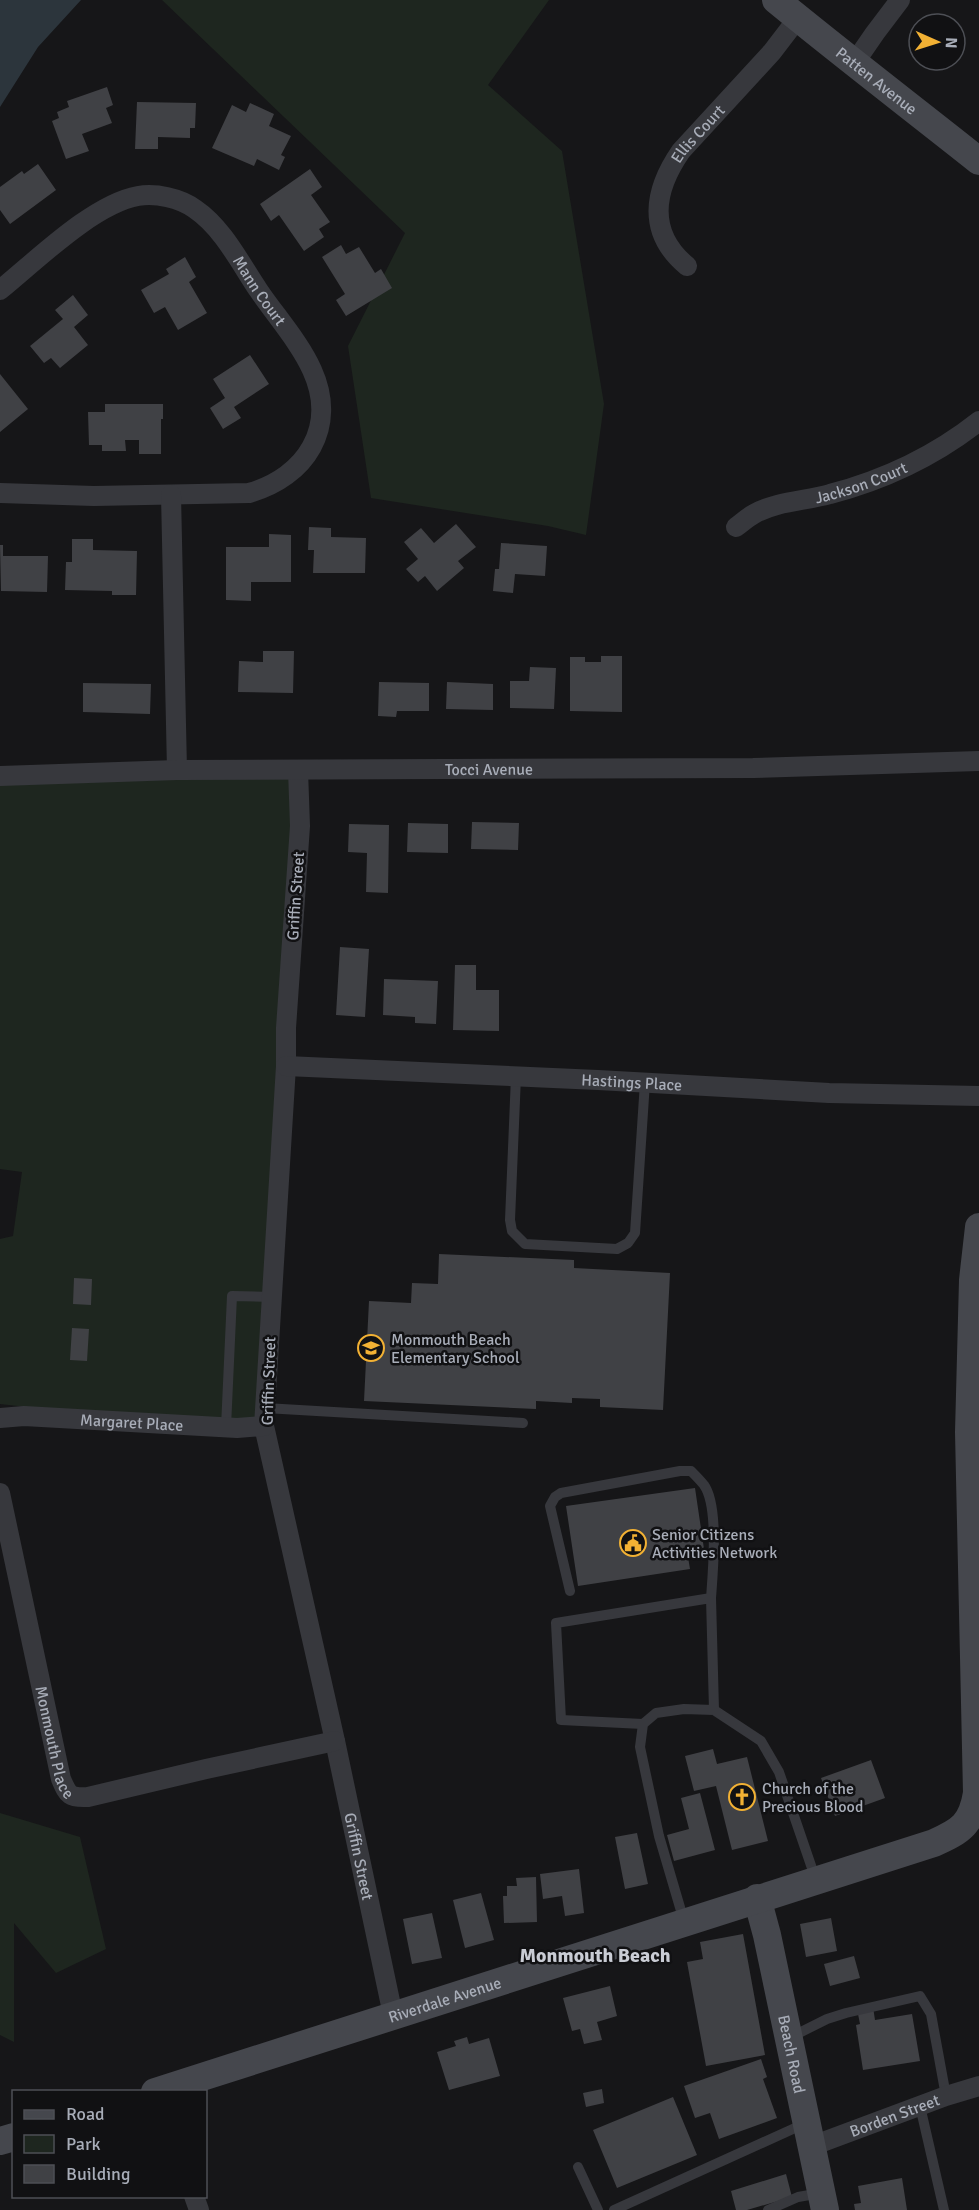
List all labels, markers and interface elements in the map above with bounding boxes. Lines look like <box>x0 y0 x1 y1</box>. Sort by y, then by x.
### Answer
north arrow <box>907 12 967 72</box>
text: N <box>941 37 961 49</box>
street label: Patten Avenue <box>831 43 921 119</box>
street label: Ellis Court <box>667 101 730 167</box>
street label: Mann Court <box>228 252 290 330</box>
street label: Jackson Court <box>813 458 911 508</box>
street label: Tocci Avenue <box>445 760 533 780</box>
street label: Griffin Street <box>283 851 309 941</box>
street label: Hastings Place <box>581 1070 683 1096</box>
place label: Monmouth Beach Elementary School <box>391 1330 520 1368</box>
school or university icon: Monmouth Beach Elementary School <box>356 1333 386 1363</box>
street label: Griffin Street <box>257 1336 281 1426</box>
street label: Margaret Place <box>79 1410 184 1436</box>
place label: Senior Citizens Activities Network <box>652 1525 777 1563</box>
public building icon: Senior Citizens Activities Network <box>618 1528 648 1558</box>
street label: Monmouth Place <box>30 1684 78 1804</box>
place label: Church of the Precious Blood <box>762 1779 863 1817</box>
church icon: Church of the Precious Blood <box>727 1782 757 1812</box>
street label: Griffin Street <box>339 1811 378 1903</box>
district label: Monmouth Beach <box>519 1943 671 1968</box>
street label: Riverdale Avenue <box>386 1973 504 2028</box>
street label: Beach Road <box>773 2013 809 2095</box>
legend <box>12 2090 207 2198</box>
street label: Borden Street <box>847 2090 943 2142</box>
text: Road <box>66 2103 105 2125</box>
text: Park <box>66 2133 101 2155</box>
text: Building <box>66 2163 130 2185</box>

